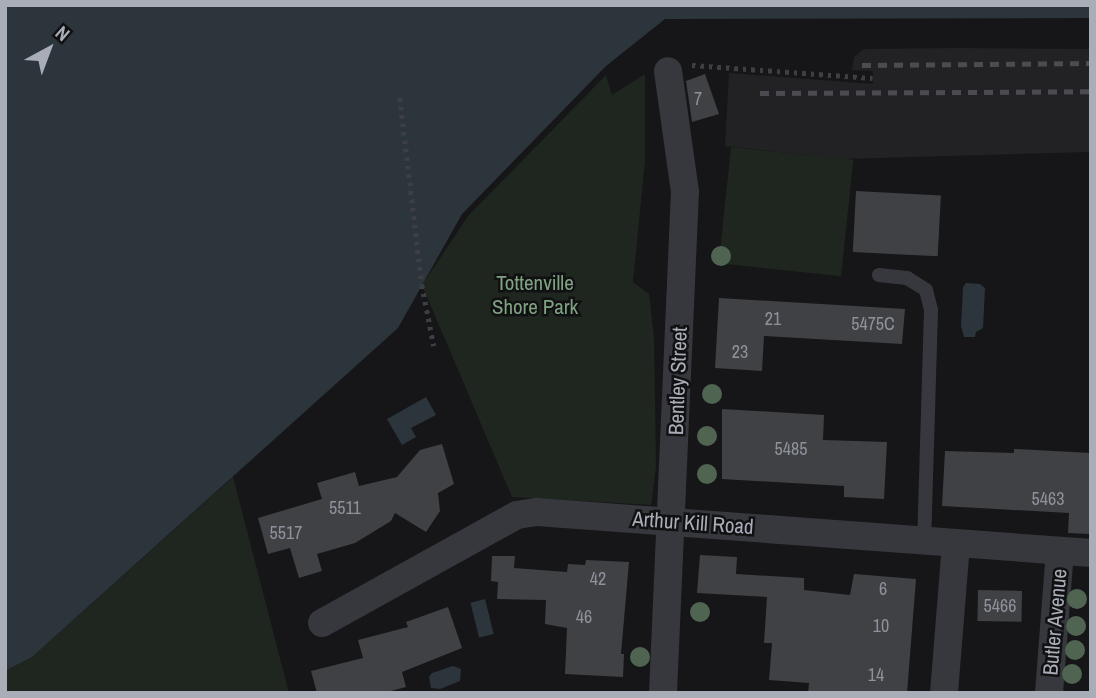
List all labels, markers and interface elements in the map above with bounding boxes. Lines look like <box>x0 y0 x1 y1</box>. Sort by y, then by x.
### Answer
north arrow <box>14 14 84 84</box>
text: N <box>50 20 76 47</box>
house number: 7 <box>694 88 702 110</box>
park label: Tottenville Shore Park <box>492 270 578 320</box>
house number: 21 <box>765 308 781 330</box>
house number: 5475C <box>851 313 895 335</box>
street label: Bentley Street <box>664 327 692 435</box>
house number: 23 <box>732 341 748 363</box>
house number: 5485 <box>775 438 807 460</box>
house number: 5463 <box>1032 488 1064 510</box>
house number: 5511 <box>329 497 361 519</box>
street label: Arthur Kill Road <box>631 506 755 540</box>
house number: 5517 <box>270 522 302 544</box>
street label: Butler Avenue <box>1038 567 1072 677</box>
house number: 42 <box>590 568 606 590</box>
house number: 6 <box>879 578 887 600</box>
house number: 5466 <box>984 595 1016 617</box>
house number: 46 <box>576 606 592 628</box>
house number: 10 <box>873 615 889 637</box>
house number: 14 <box>868 664 884 686</box>

